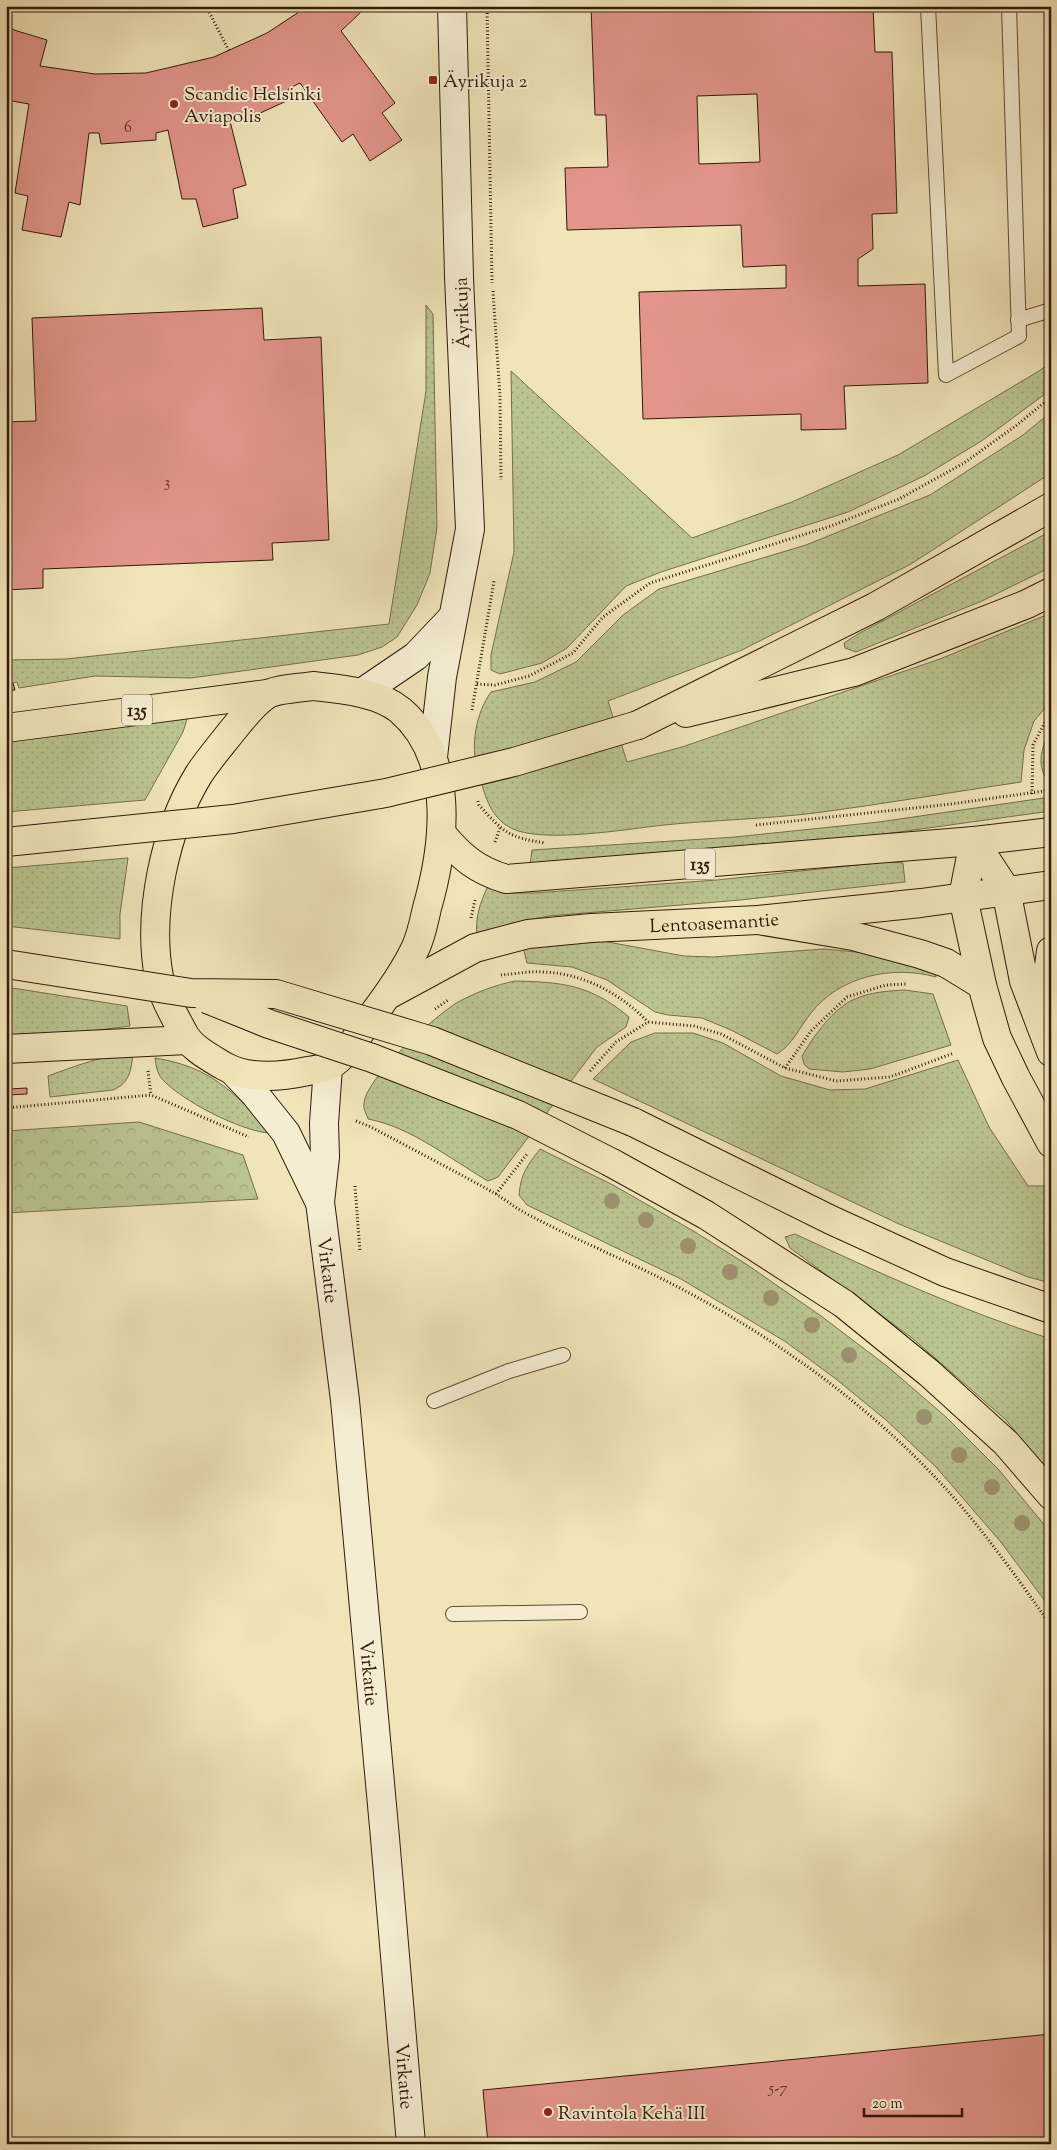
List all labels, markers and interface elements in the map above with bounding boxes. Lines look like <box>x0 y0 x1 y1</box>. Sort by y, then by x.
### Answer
place label: Äyrikuja 2 <box>443 69 527 96</box>
marker: Äyrikuja 2 <box>427 74 439 86</box>
place label: Scandic Helsinki Aviapolis <box>184 82 321 131</box>
marker: Scandic Helsinki Aviapolis <box>168 98 180 110</box>
house number: 6 <box>124 117 132 140</box>
street label: Äyrikuja <box>449 277 478 349</box>
house number: 3 <box>164 472 170 495</box>
road number: 135 <box>122 694 152 726</box>
road number: 135 <box>685 849 715 880</box>
street label: Lentoasemantie <box>649 907 781 941</box>
street label: Virkatie <box>309 1236 344 1305</box>
street label: Virkatie <box>351 1639 384 1707</box>
street label: Virkatie <box>387 2042 419 2111</box>
house number: 5-7 <box>768 2078 787 2101</box>
scale bar <box>864 2085 962 2117</box>
text: 20 m <box>872 2094 903 2115</box>
place label: Ravintola Kehä III <box>558 2101 706 2128</box>
marker: Ravintola Kehä III <box>542 2106 554 2118</box>

